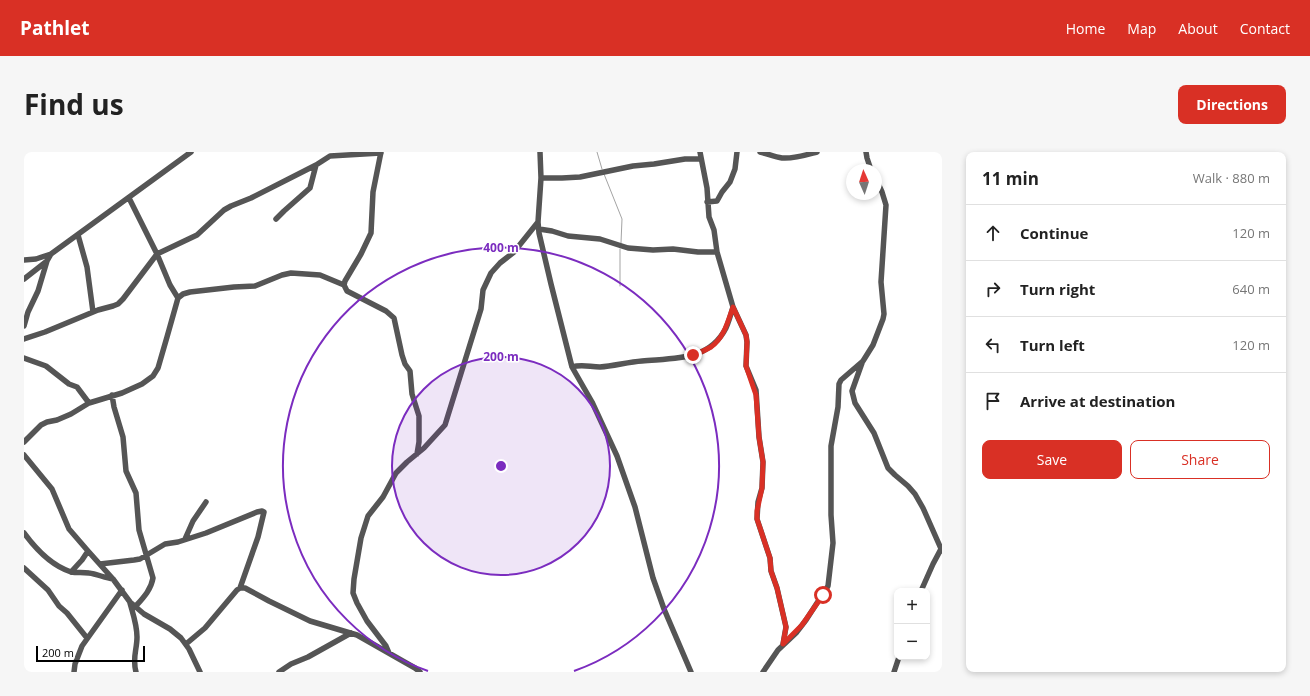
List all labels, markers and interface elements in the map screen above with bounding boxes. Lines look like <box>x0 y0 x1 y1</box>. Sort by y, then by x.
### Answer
text: Pathlet <box>20 15 89 41</box>
text: Home <box>1066 19 1105 38</box>
text: Map <box>1127 19 1156 38</box>
text: About <box>1178 19 1218 38</box>
text: Contact <box>1240 19 1290 38</box>
text: Find us <box>24 85 124 123</box>
button: Directions <box>1178 85 1286 124</box>
north arrow <box>846 164 882 200</box>
text: 11 min <box>982 167 1039 190</box>
text: Walk · 880 m <box>1193 169 1270 187</box>
icon: ahead <box>982 222 1004 244</box>
text: Continue <box>1020 223 1088 243</box>
text: 120 m <box>1232 224 1270 242</box>
text: 400 m <box>483 239 519 256</box>
icon: right <box>982 278 1004 300</box>
text: Turn right <box>1020 279 1095 299</box>
text: 640 m <box>1232 280 1270 298</box>
icon: left <box>982 334 1004 356</box>
text: Turn left <box>1020 335 1085 355</box>
text: 120 m <box>1232 336 1270 354</box>
route end <box>684 346 702 364</box>
text: 200 m <box>483 348 519 365</box>
icon: arrive <box>982 390 1004 412</box>
text: Arrive at destination <box>1020 391 1175 411</box>
button: Save <box>982 440 1122 479</box>
button: Share <box>1130 440 1270 479</box>
centre of rings <box>494 459 508 473</box>
route start <box>814 586 832 604</box>
map controls <box>894 588 930 660</box>
button: + <box>894 588 930 624</box>
button: − <box>894 624 930 660</box>
scale bar <box>36 644 145 663</box>
text: 200 m <box>42 645 74 660</box>

